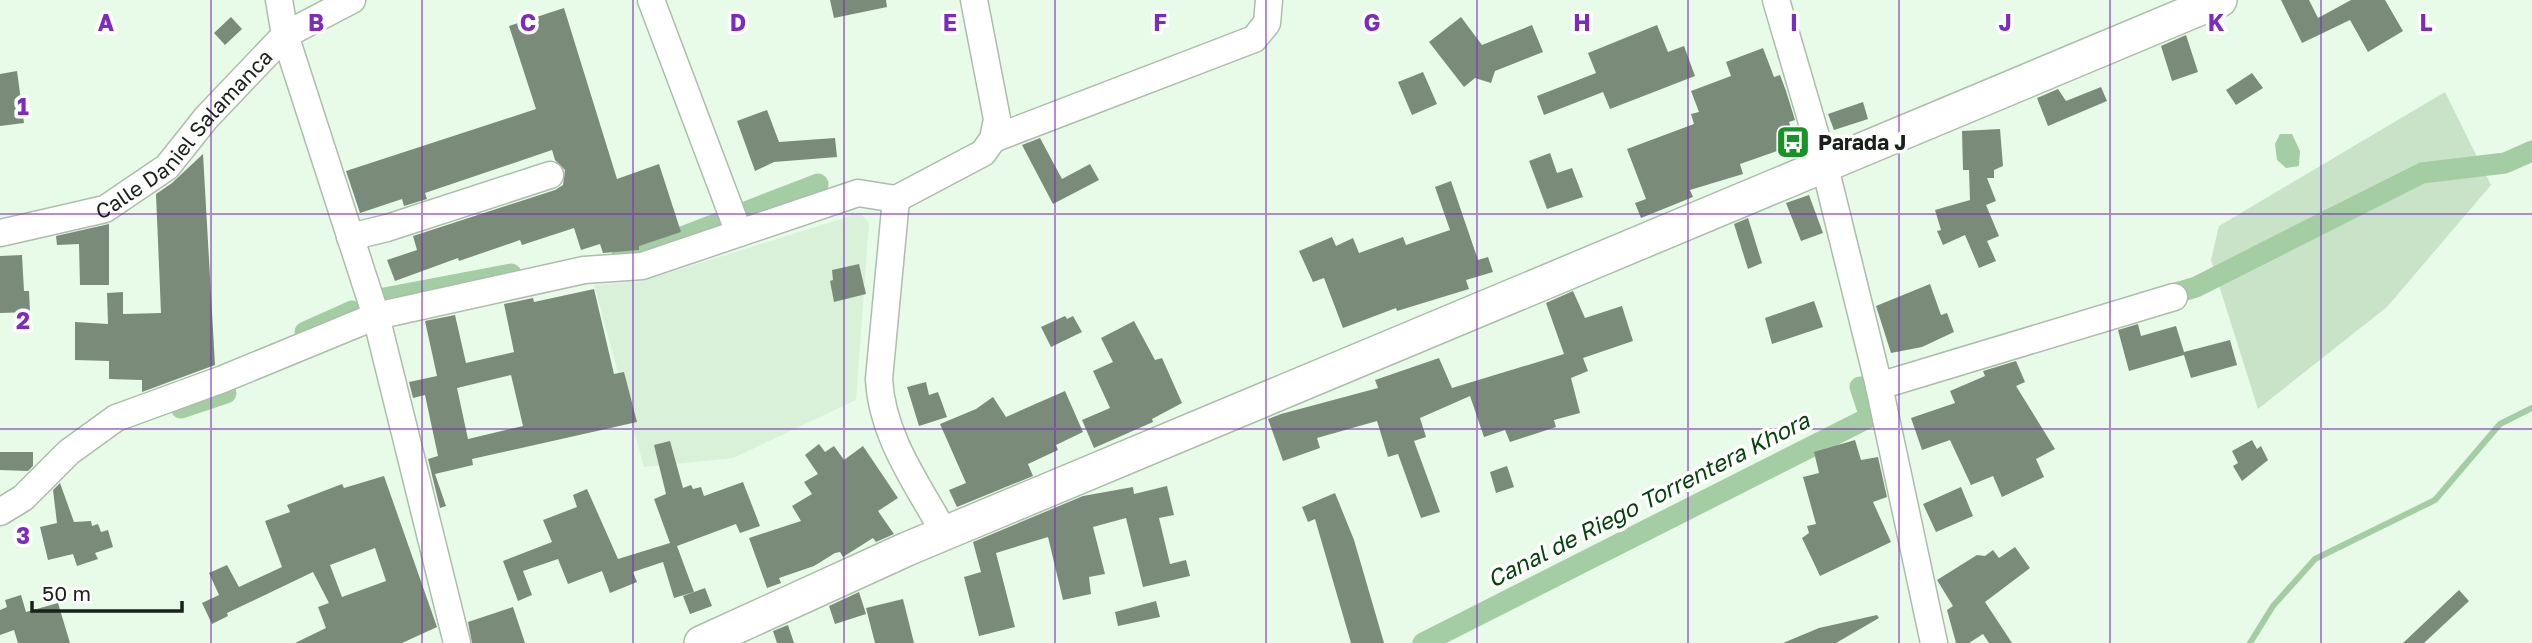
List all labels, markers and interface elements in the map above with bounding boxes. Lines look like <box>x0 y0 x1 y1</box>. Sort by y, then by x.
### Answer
text: A <box>98 8 115 36</box>
text: B <box>308 8 324 36</box>
text: C <box>520 8 536 36</box>
text: D <box>730 8 746 36</box>
text: E <box>943 8 957 36</box>
text: F <box>1153 8 1167 36</box>
text: G <box>1364 8 1380 36</box>
text: H <box>1573 8 1591 36</box>
text: I <box>1790 8 1798 36</box>
text: J <box>1998 8 2012 36</box>
text: K <box>2208 8 2225 36</box>
text: L <box>2419 8 2433 36</box>
street label: Calle Daniel Salamanca <box>93 44 278 224</box>
text: 1 <box>17 92 29 120</box>
bus stop icon: Parada J <box>1774 123 1812 161</box>
place label: Parada J <box>1818 129 1906 155</box>
text: 2 <box>16 306 30 334</box>
water label: Canal de Riego Torrentera Khora <box>1482 405 1815 593</box>
text: 3 <box>16 521 30 549</box>
scale bar <box>32 570 182 614</box>
text: 50 m <box>42 580 91 606</box>

